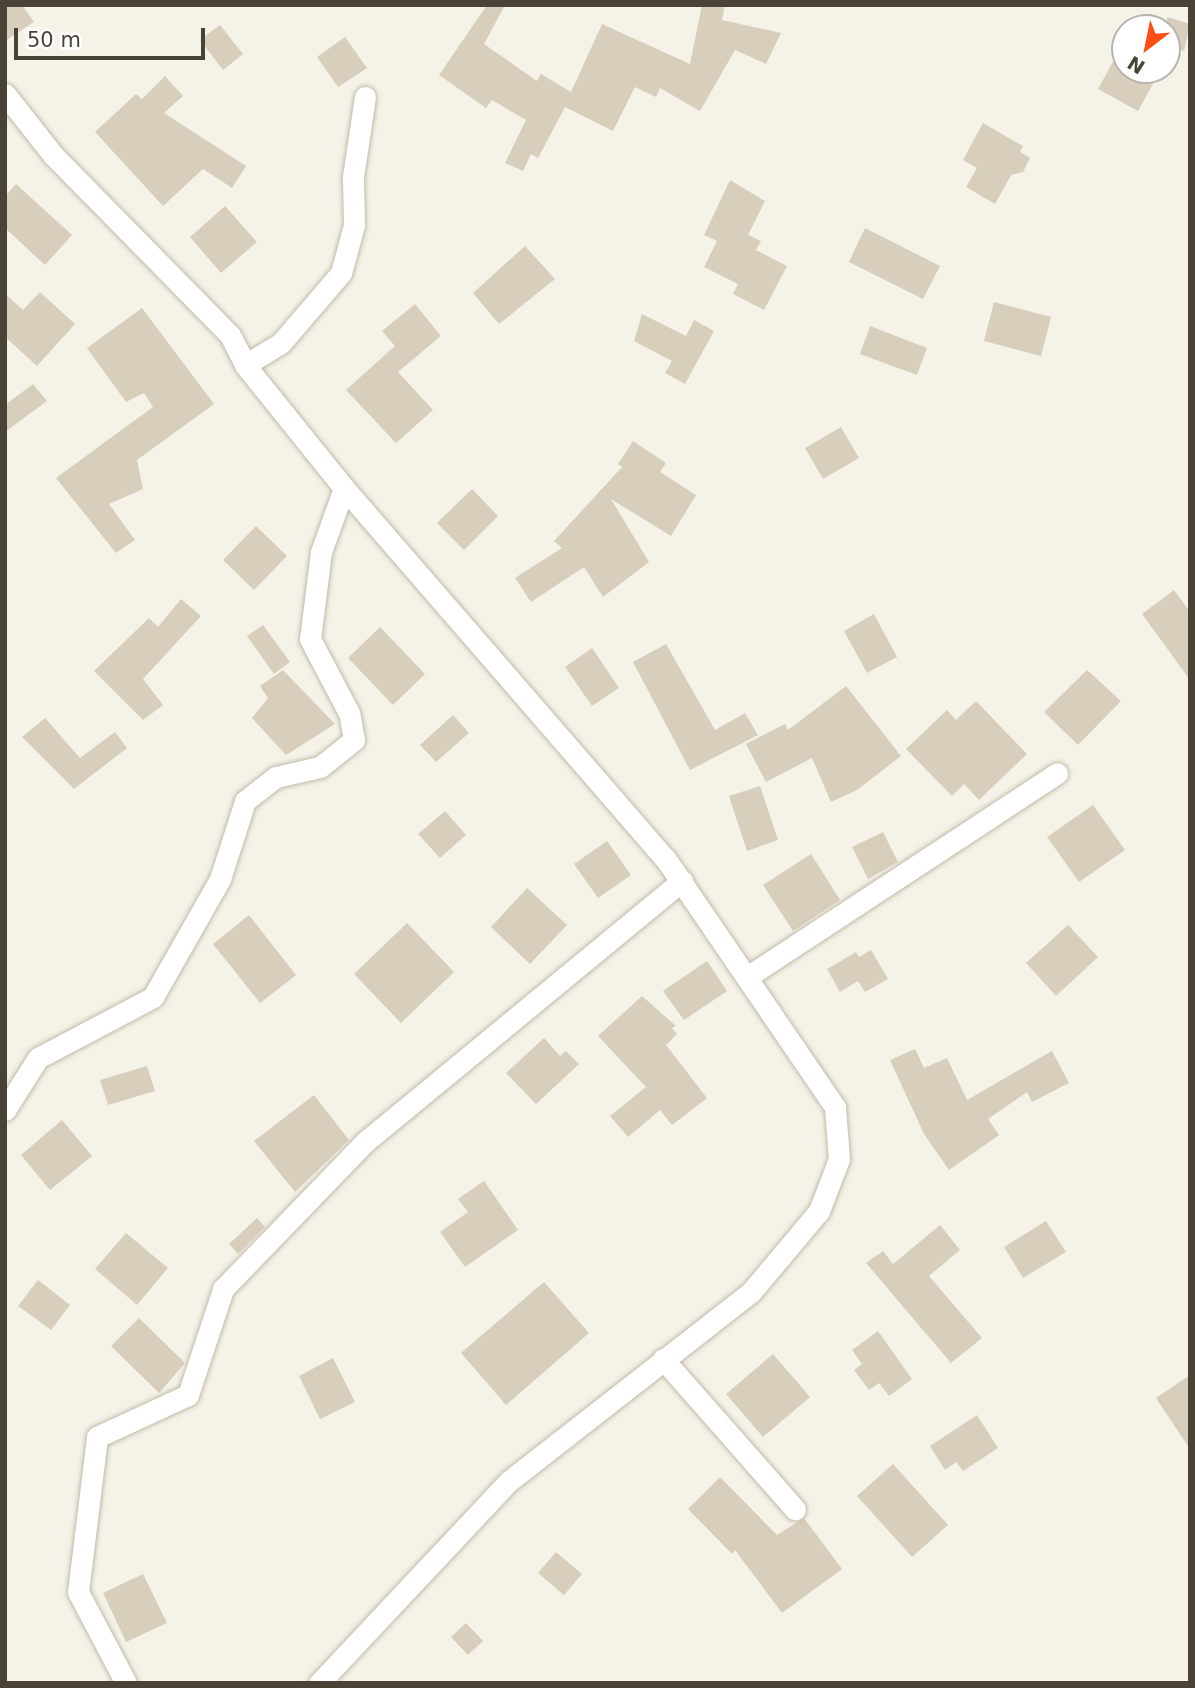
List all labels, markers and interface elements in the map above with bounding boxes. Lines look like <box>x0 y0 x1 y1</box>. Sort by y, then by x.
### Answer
scale bar <box>18 14 208 58</box>
north arrow <box>1111 14 1181 84</box>
text: 50 m <box>27 28 81 52</box>
text: N <box>1123 52 1149 79</box>

